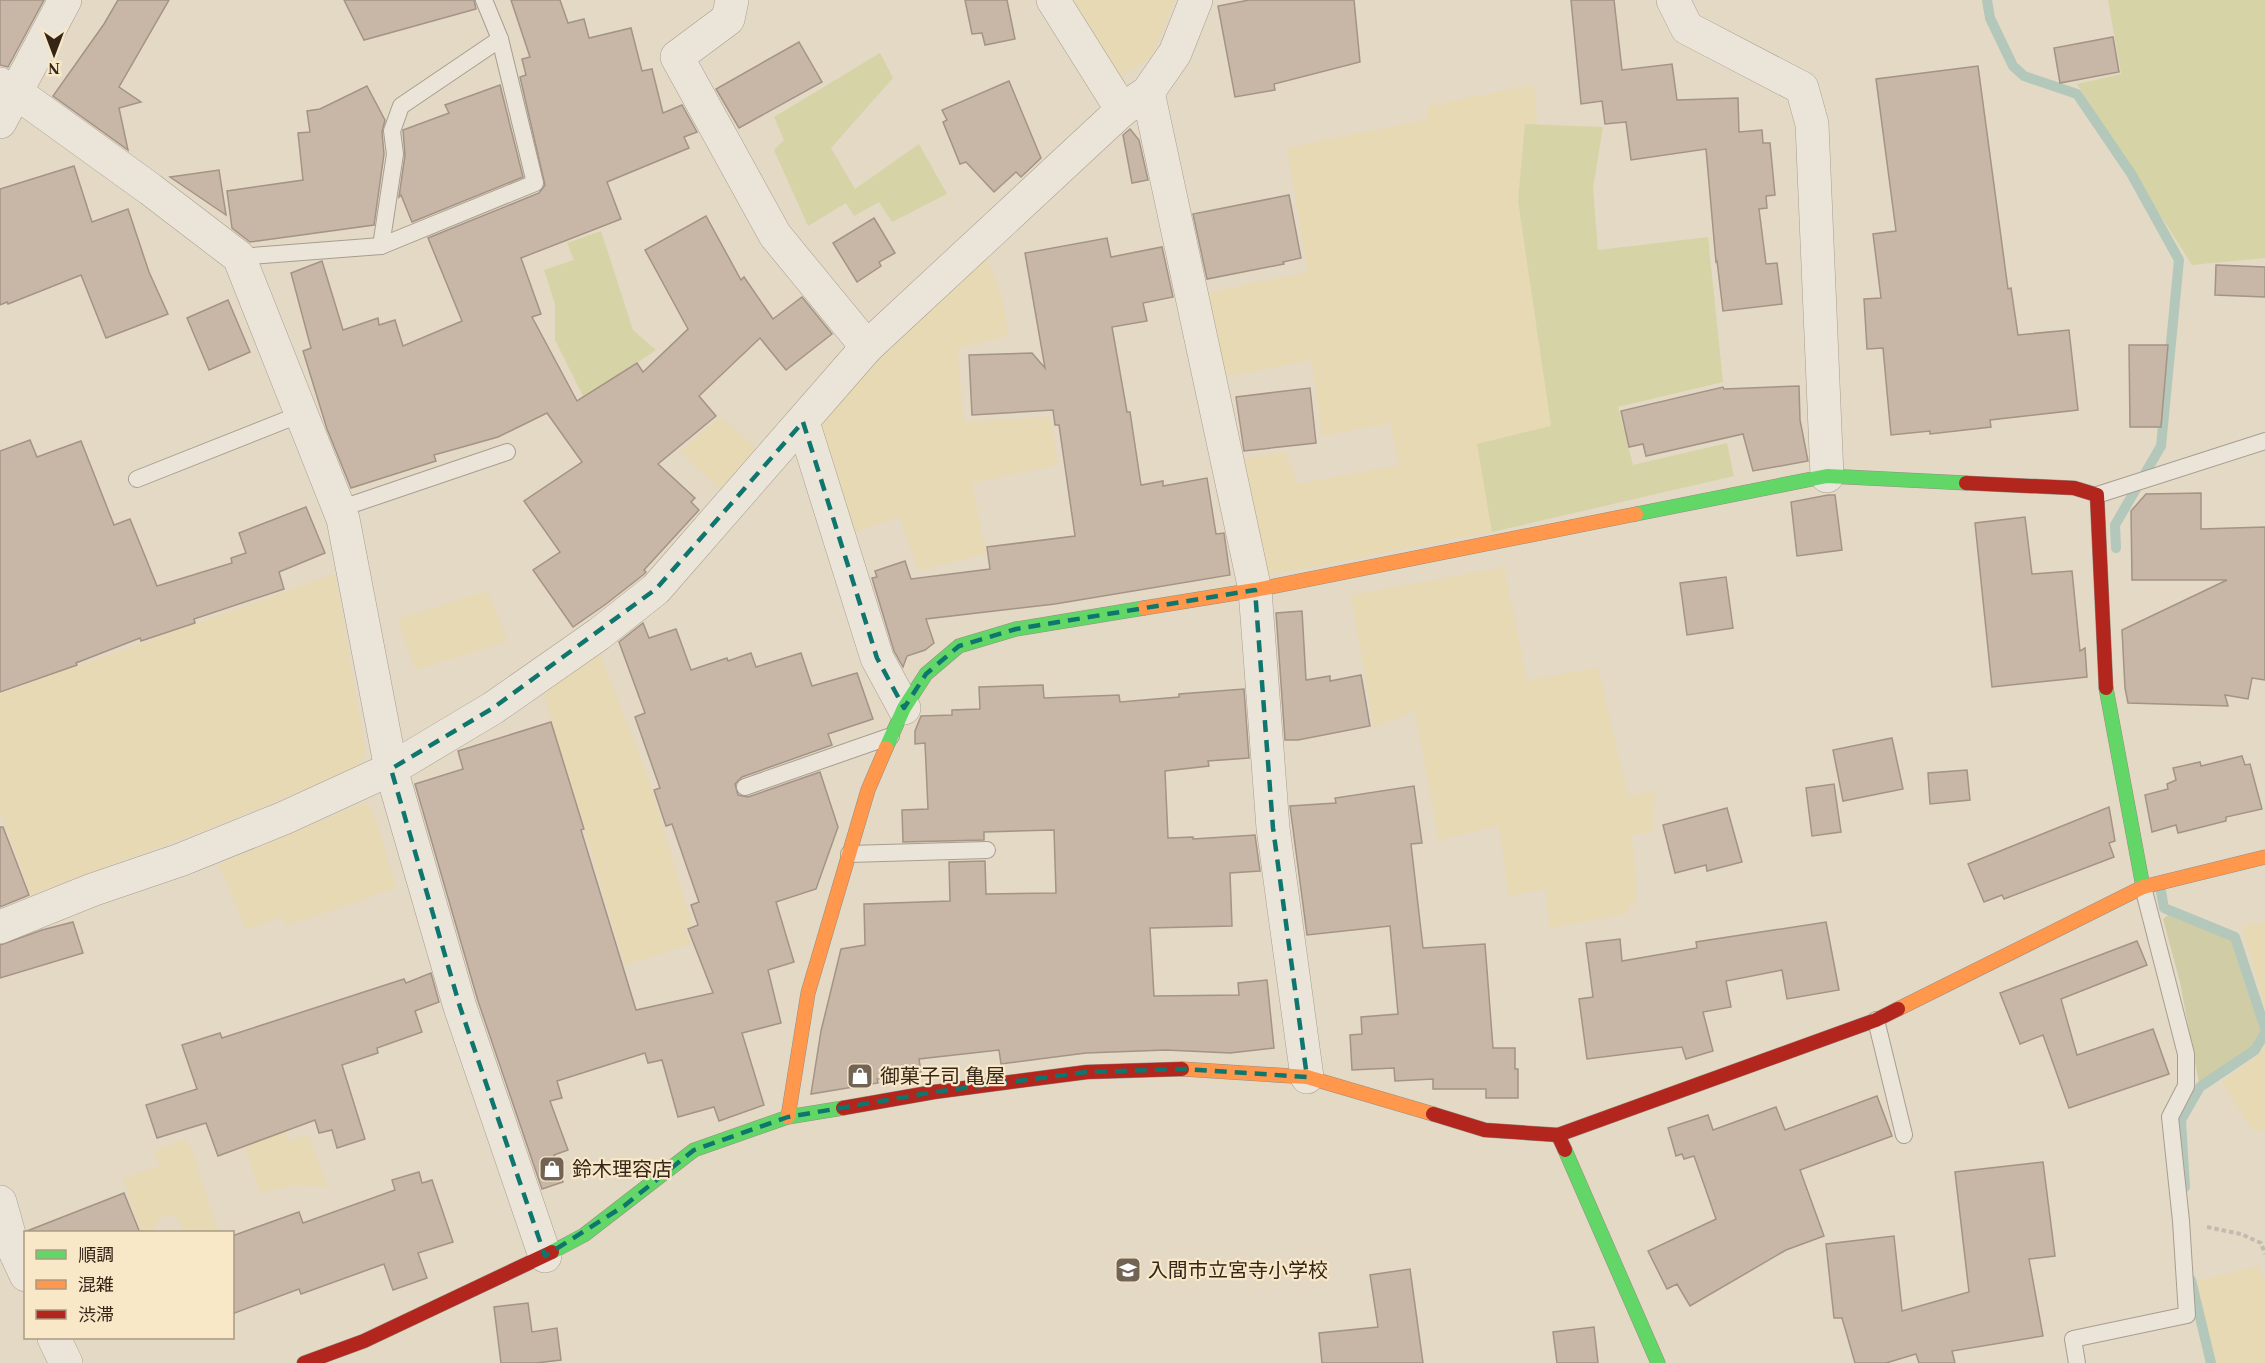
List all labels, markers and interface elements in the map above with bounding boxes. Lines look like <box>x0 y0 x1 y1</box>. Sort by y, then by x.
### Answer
north arrow <box>24 24 84 84</box>
text: N <box>48 60 60 77</box>
shop icon: 御菓子司 亀屋 <box>845 1061 875 1091</box>
place label: 御菓子司 亀屋 <box>880 1065 1005 1087</box>
shop icon: 鈴木理容店 <box>537 1154 567 1184</box>
place label: 鈴木理容店 <box>572 1158 672 1180</box>
legend <box>24 1231 234 1339</box>
text: 順調 <box>78 1245 114 1265</box>
school or university icon: 入間市立宮寺小学校 <box>1113 1255 1143 1285</box>
place label: 入間市立宮寺小学校 <box>1148 1259 1328 1281</box>
text: 混雑 <box>78 1275 114 1295</box>
text: 渋滞 <box>78 1305 114 1325</box>

